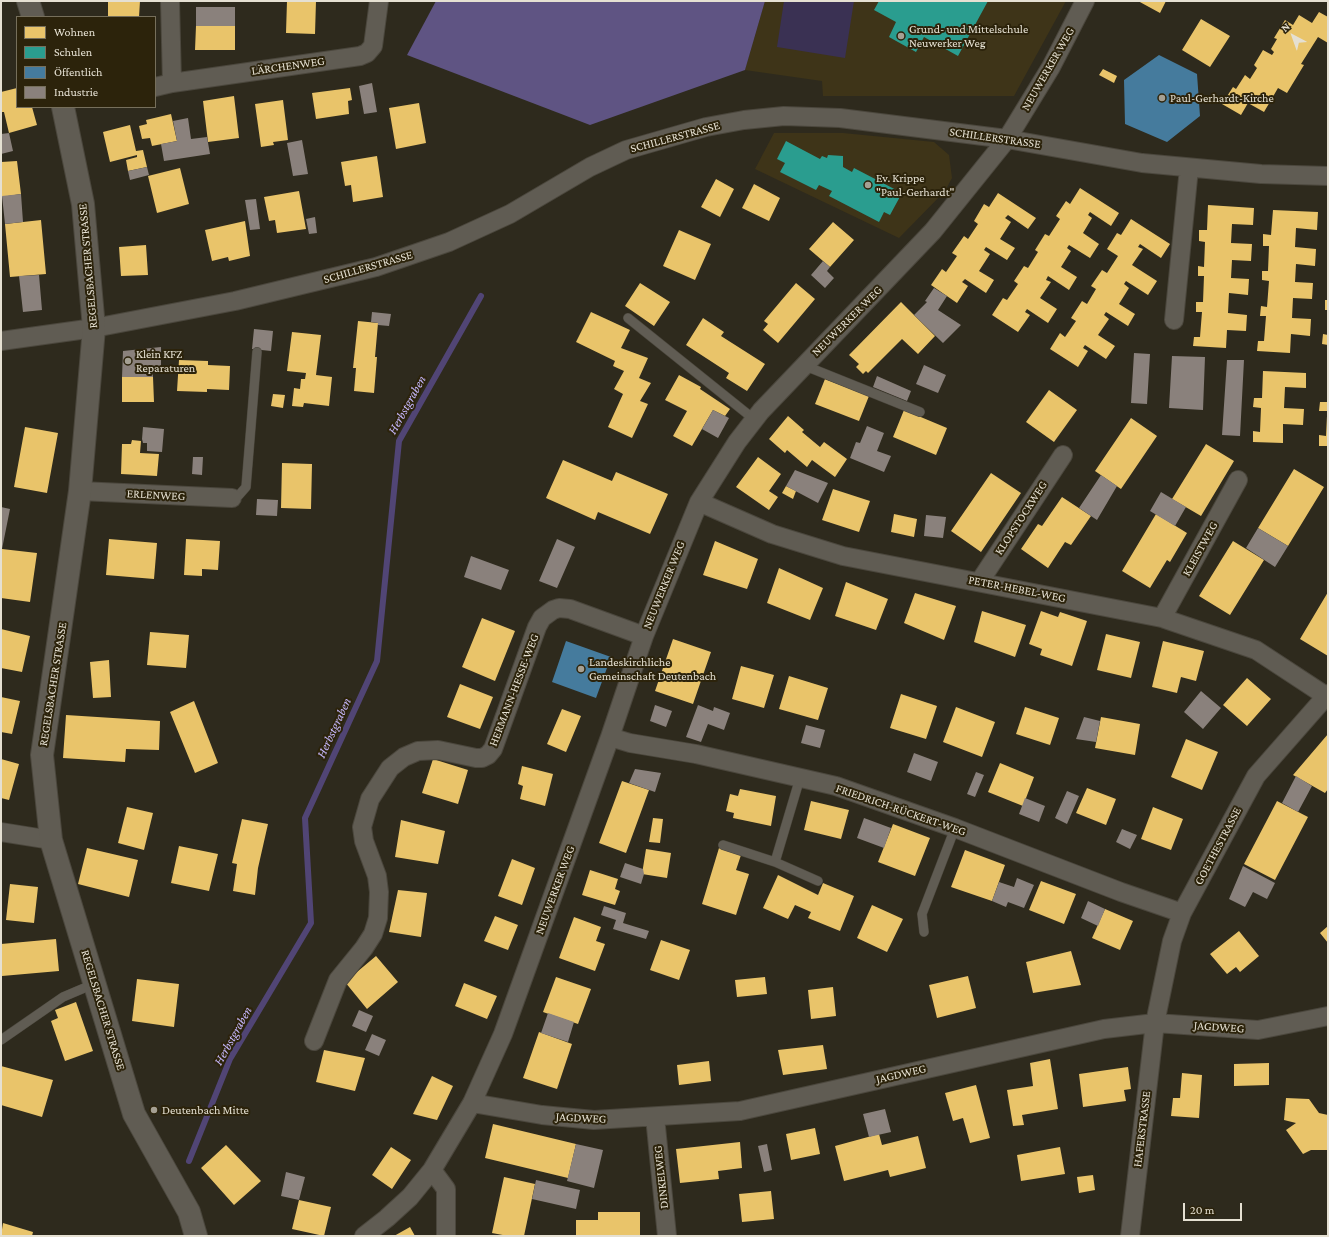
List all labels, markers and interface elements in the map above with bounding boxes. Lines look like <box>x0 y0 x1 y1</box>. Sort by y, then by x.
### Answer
legend <box>16 16 156 108</box>
north arrow <box>1273 16 1313 56</box>
text: N <box>1278 20 1292 34</box>
place label: Grund- und Mittelschule Neuwerker Weg <box>909 22 1028 50</box>
text: Wohnen <box>54 25 95 39</box>
street label: NEUWERKER WEG <box>1018 25 1078 113</box>
marker: Grund- und Mittelschule Neuwerker Weg <box>896 31 906 41</box>
text: Schulen <box>54 45 92 59</box>
street label: LÄRCHENWEG <box>250 54 326 78</box>
text: Öffentlich <box>54 65 102 79</box>
text: Industrie <box>54 85 98 99</box>
place label: Paul-Gerhardt-Kirche <box>1170 91 1274 105</box>
marker: Paul-Gerhardt-Kirche <box>1157 93 1167 103</box>
street label: SCHILLERSTRASSE <box>629 118 721 156</box>
street label: SCHILLERSTRASSE <box>948 124 1042 152</box>
place label: Ev. Krippe "Paul-Gerhardt" <box>876 171 955 199</box>
marker: Ev. Krippe "Paul-Gerhardt" <box>863 180 873 190</box>
street label: REGELSBACHER STRASSE <box>75 203 101 329</box>
street label: SCHILLERSTRASSE <box>322 247 414 287</box>
street label: NEUWERKER WEG <box>809 283 885 359</box>
place label: Klein KFZ Reparaturen <box>136 347 195 375</box>
marker: Klein KFZ Reparaturen <box>123 356 133 366</box>
water label: Herbstgraben <box>384 373 430 437</box>
street label: KLOPSTOCKWEG <box>992 478 1050 558</box>
street label: ERLENWEG <box>126 486 186 504</box>
street label: KLEISTWEG <box>1179 519 1221 579</box>
street label: NEUWERKER WEG <box>640 539 688 631</box>
street label: PETER-HEBEL-WEG <box>967 572 1067 606</box>
street label: REGELSBACHER STRASSE <box>36 621 70 747</box>
street label: HERMANN-HESSE-WEG <box>486 632 542 748</box>
place label: Landeskirchliche Gemeinschaft Deutenbach <box>589 655 716 683</box>
marker: Landeskirchliche Gemeinschaft Deutenbach <box>576 664 586 674</box>
water label: Herbstgraben <box>313 695 355 761</box>
street label: FRIEDRICH-RÜCKERT-WEG <box>834 781 968 839</box>
street label: GOETHESTRASSE <box>1191 805 1245 887</box>
street label: NEUWERKER WEG <box>532 844 578 936</box>
street label: REGELSBACHER STRASSE <box>78 948 128 1072</box>
water label: Herbstgraben <box>210 1004 256 1068</box>
street label: JAGDWEG <box>1193 1018 1245 1036</box>
street label: JAGDWEG <box>875 1061 927 1087</box>
street label: HAFERSTRASSE <box>1130 1090 1154 1168</box>
place label: Deutenbach Mitte <box>162 1103 249 1117</box>
marker: Deutenbach Mitte <box>149 1105 159 1115</box>
street label: JAGDWEG <box>555 1109 607 1127</box>
street label: DINKELWEG <box>651 1145 671 1209</box>
scale bar <box>1185 1195 1244 1221</box>
text: 20 m <box>1190 1203 1214 1217</box>

